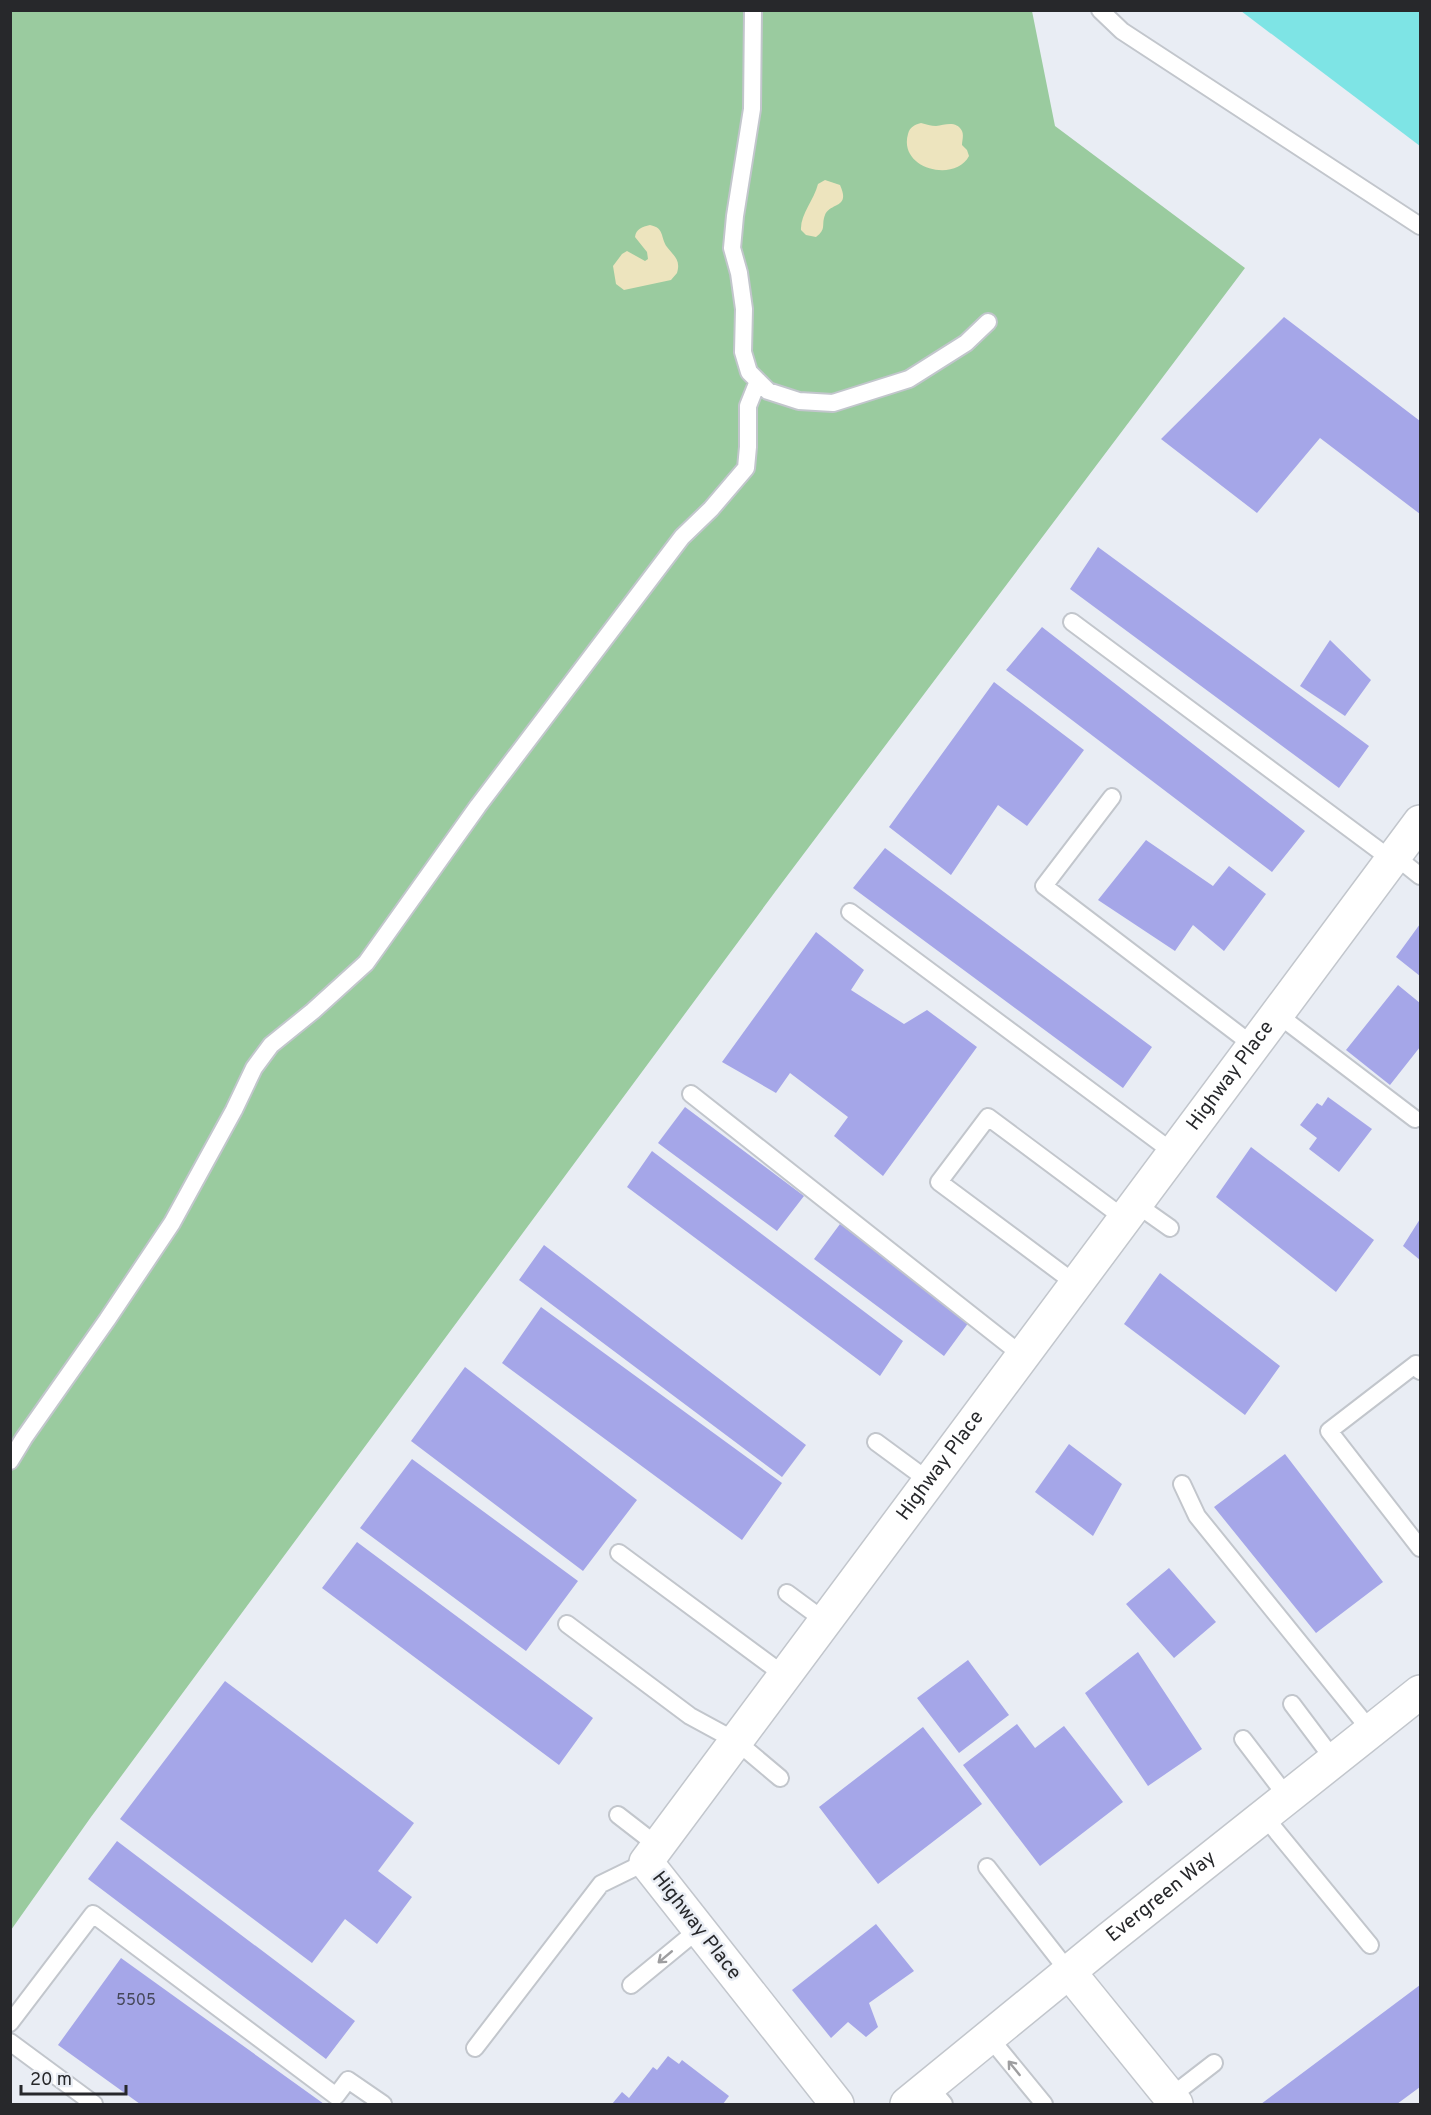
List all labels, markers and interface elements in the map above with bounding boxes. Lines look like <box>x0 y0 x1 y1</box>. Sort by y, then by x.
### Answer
street label: Highway Place <box>1181 1016 1280 1136</box>
street label: Highway Place <box>891 1406 990 1526</box>
street label: Evergreen Way <box>1101 1846 1222 1949</box>
street label: Highway Place <box>645 1866 747 1986</box>
one-way arrow <box>657 1950 673 1963</box>
house number: 5505 <box>116 1991 156 2011</box>
scale bar <box>21 2058 126 2096</box>
one-way arrow <box>1008 2060 1021 2076</box>
text: 20 m <box>30 2069 72 2092</box>

